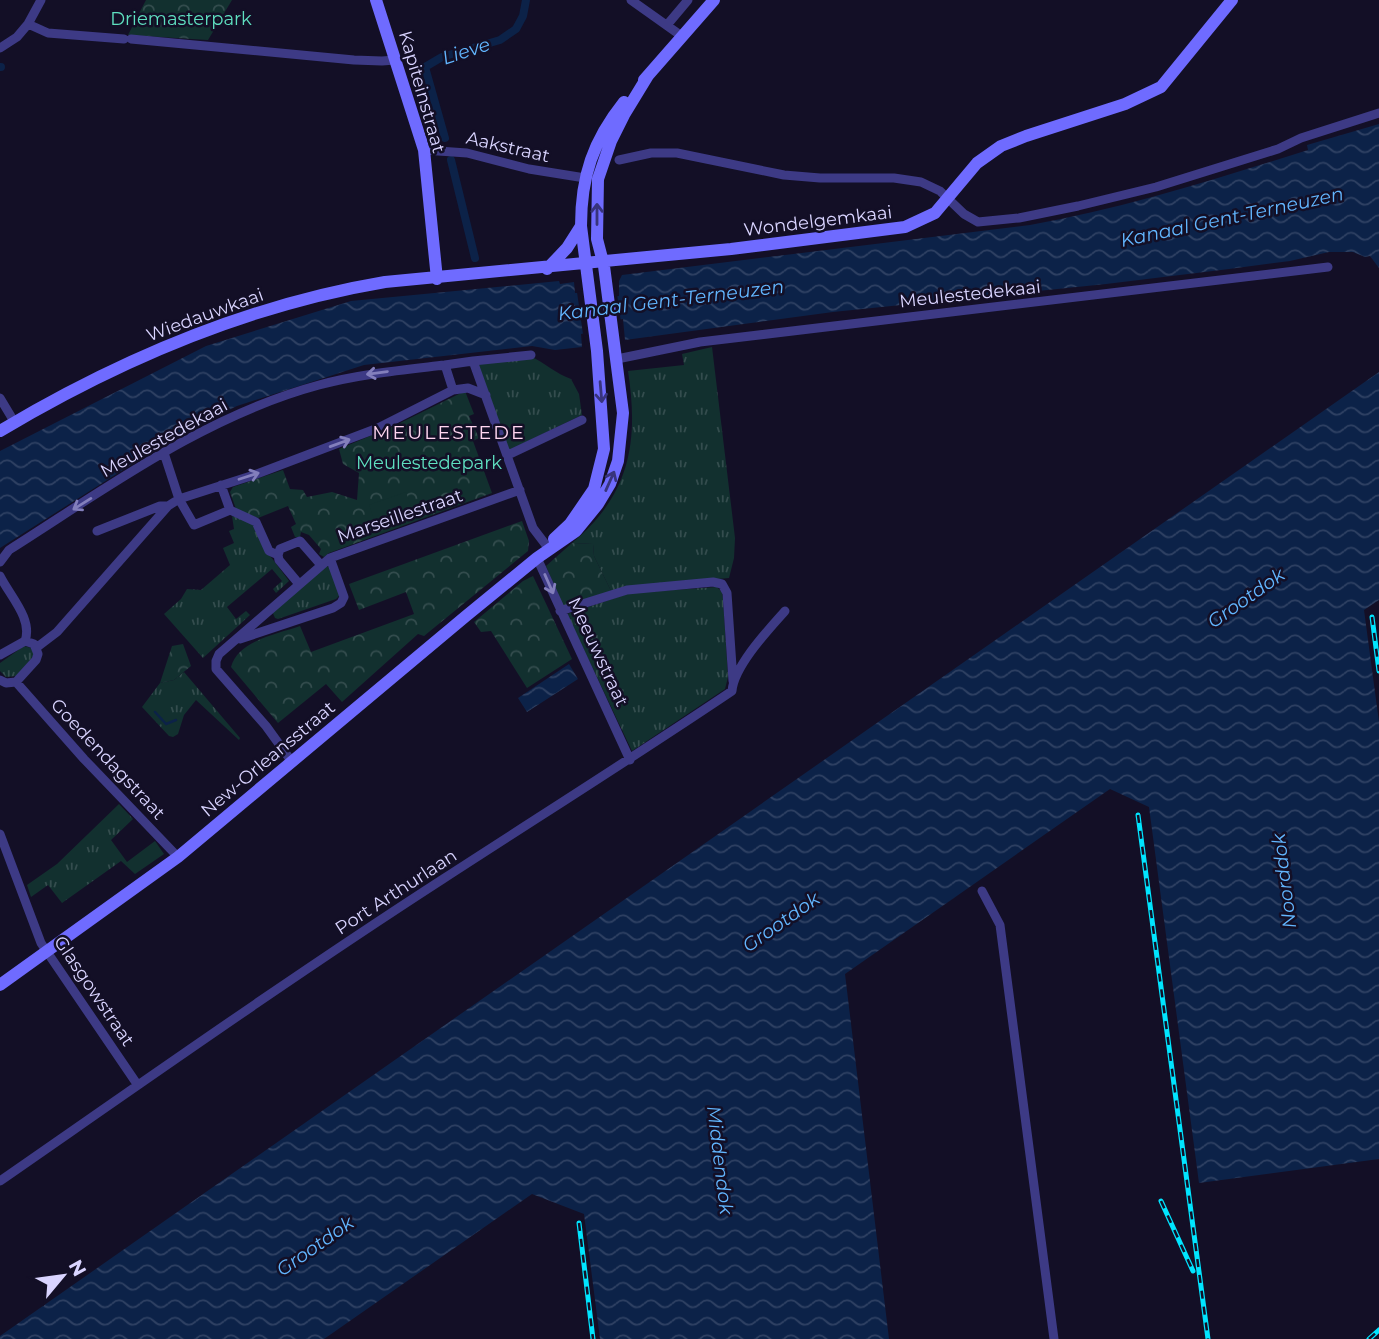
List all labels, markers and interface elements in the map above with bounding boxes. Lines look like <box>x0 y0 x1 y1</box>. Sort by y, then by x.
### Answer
park label: Driemasterpark <box>110 8 252 30</box>
street label: Kapiteinstraat <box>394 28 450 156</box>
water label: Lieve <box>439 32 493 70</box>
street label: Aakstraat <box>464 127 552 167</box>
water label: Kanaal Gent-Terneuzen <box>1118 182 1346 252</box>
street label: Wondelgemkaai <box>743 201 893 241</box>
one-way arrow <box>590 202 604 225</box>
water label: Kanaal Gent-Terneuzen <box>557 275 785 325</box>
street label: Meulestedekaai <box>898 276 1042 312</box>
street label: Wiedauwkaai <box>144 284 266 346</box>
one-way arrow <box>366 367 389 380</box>
one-way arrow <box>595 380 608 403</box>
street label: Meulestedekaai <box>96 394 232 482</box>
district label: MEULESTEDE <box>372 421 526 444</box>
one-way arrow <box>328 435 350 448</box>
park label: Meulestedepark <box>356 452 502 474</box>
one-way arrow <box>237 469 259 482</box>
one-way arrow <box>604 471 617 492</box>
street label: Marseillestraat <box>334 484 466 548</box>
one-way arrow <box>73 497 93 511</box>
water label: Grootdok <box>1203 563 1290 633</box>
one-way arrow <box>543 573 556 594</box>
street label: Meeuwstraat <box>563 594 633 710</box>
street label: Goedendagstraat <box>46 694 170 824</box>
street label: New-Orleansstraat <box>196 696 340 822</box>
water label: Noorddok <box>1267 831 1301 930</box>
street label: Port Arthurlaan <box>331 844 461 940</box>
water label: Grootdok <box>738 887 825 957</box>
street label: Glasgowstraat <box>49 932 139 1050</box>
water label: Middendok <box>702 1104 738 1216</box>
water label: Grootdok <box>272 1211 359 1281</box>
north arrow <box>28 1241 98 1311</box>
text: N <box>64 1256 91 1280</box>

